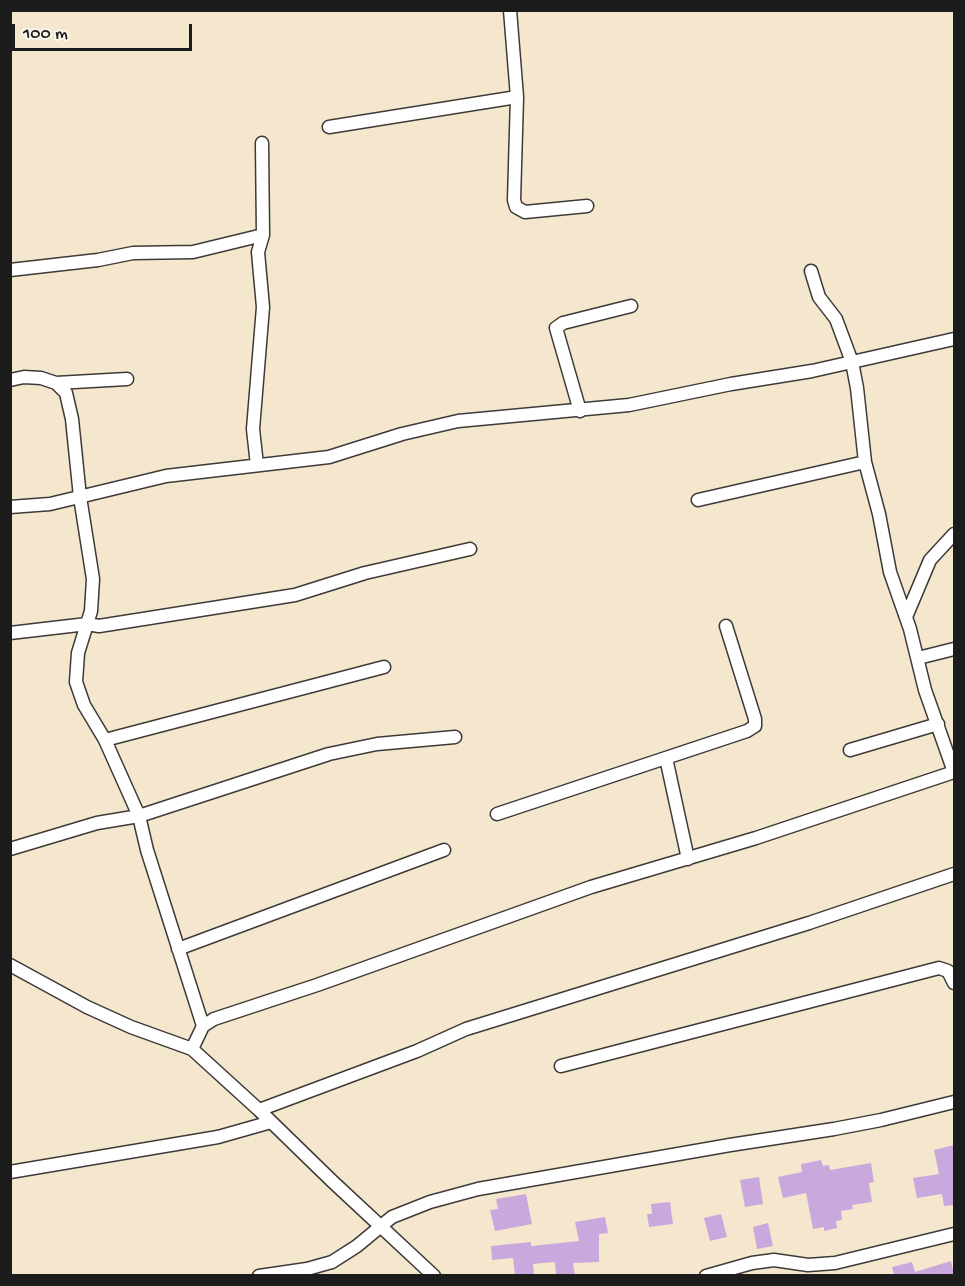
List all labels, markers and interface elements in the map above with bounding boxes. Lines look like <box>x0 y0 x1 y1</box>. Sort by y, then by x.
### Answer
scale bar <box>15 12 195 50</box>
text: 100 m <box>23 24 68 45</box>

